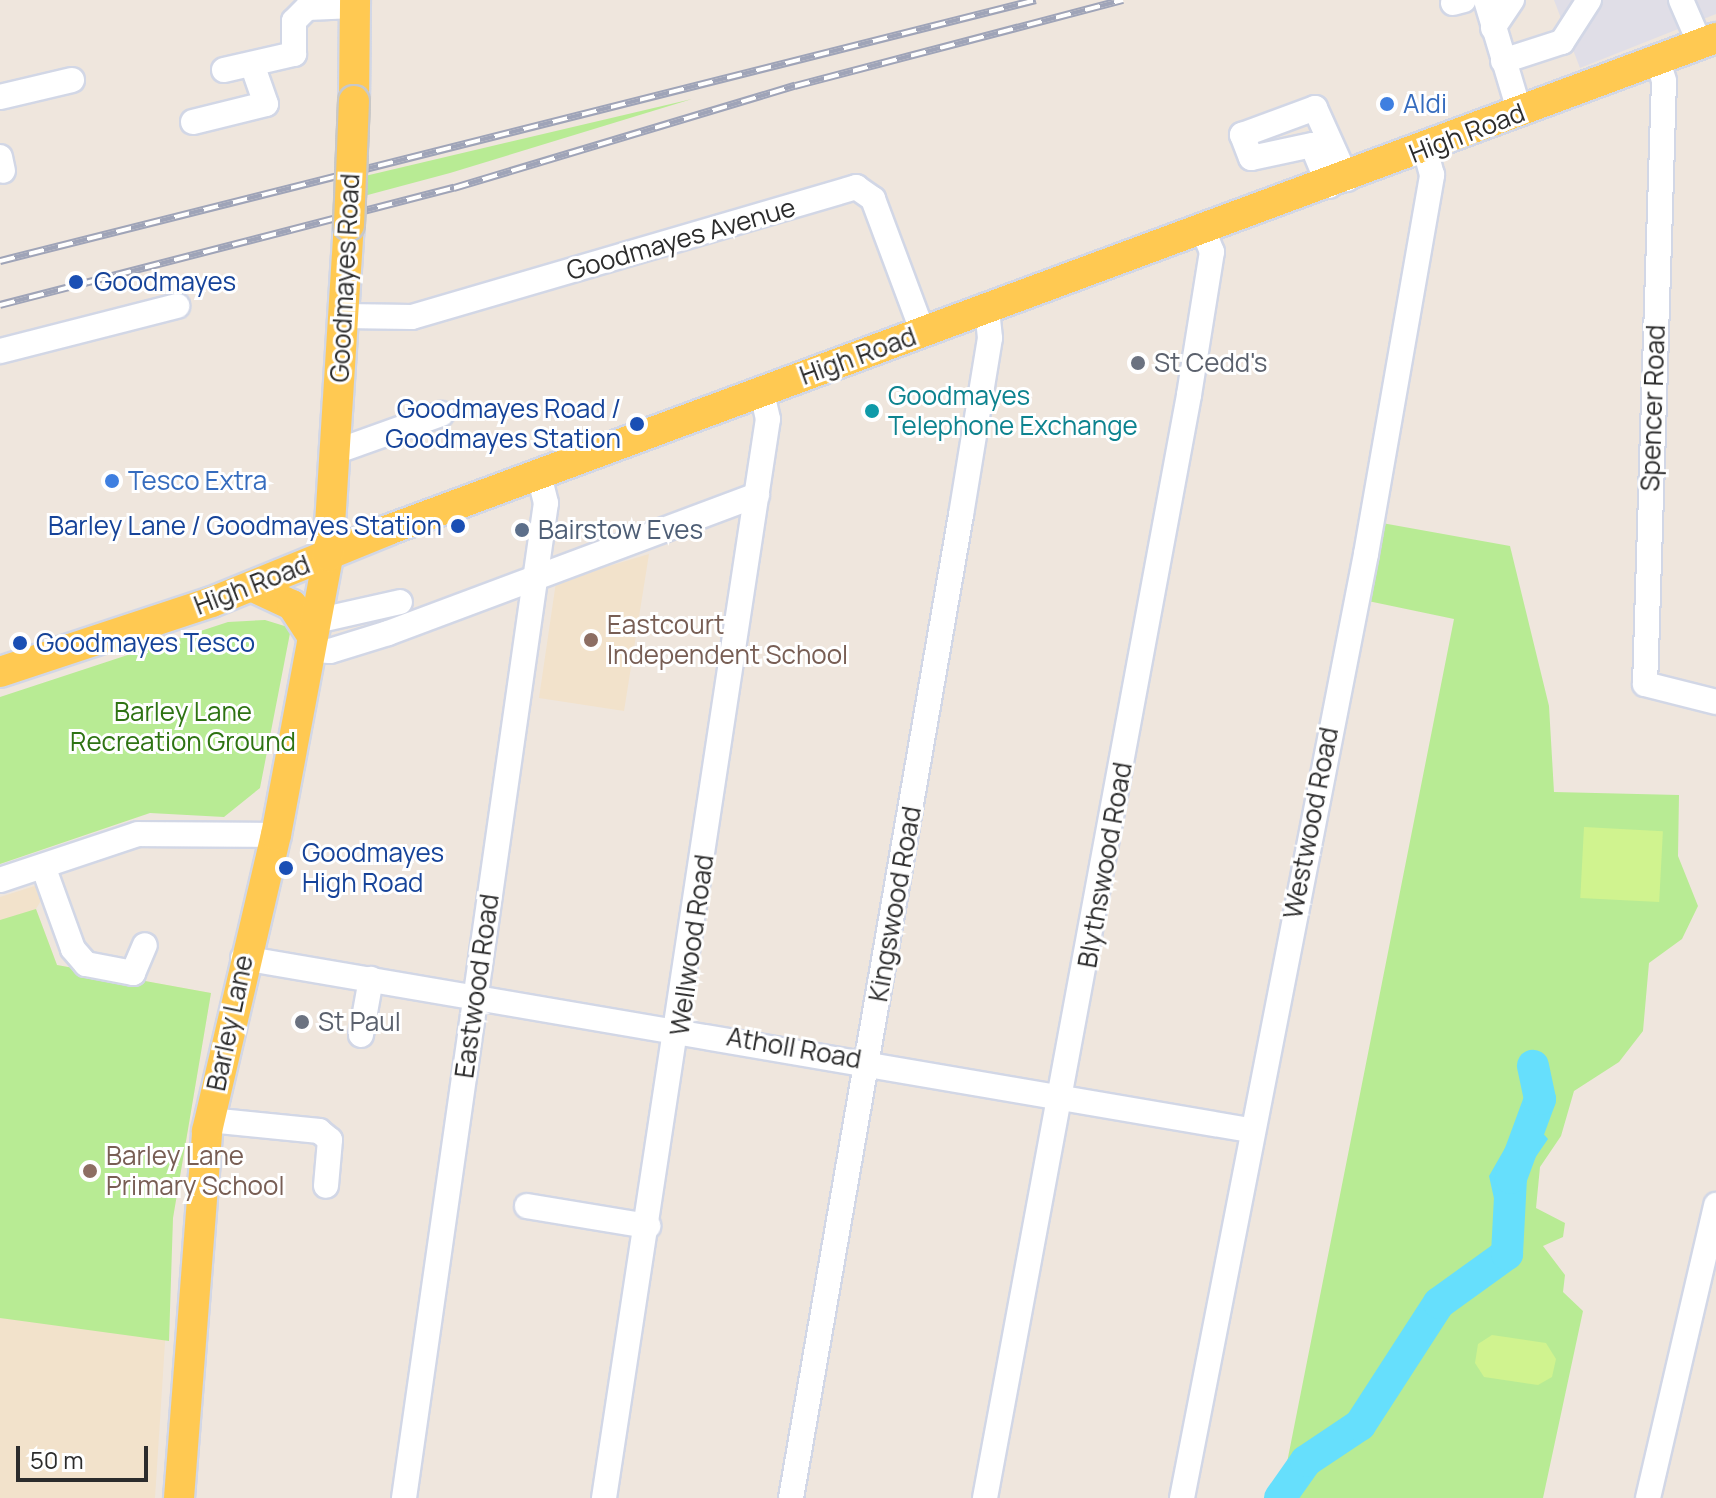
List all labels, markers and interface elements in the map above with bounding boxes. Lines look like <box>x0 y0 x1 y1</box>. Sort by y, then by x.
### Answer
place label: Aldi <box>1403 88 1447 120</box>
marker: Aldi <box>1378 95 1396 113</box>
street label: High Road <box>1405 97 1529 169</box>
street label: Goodmayes Road <box>324 173 366 383</box>
street label: Goodmayes Avenue <box>563 191 799 287</box>
place label: Goodmayes <box>94 266 236 298</box>
marker: Goodmayes <box>65 271 87 293</box>
street label: High Road <box>796 321 920 391</box>
street label: Spencer Road <box>1634 324 1672 492</box>
place label: St Cedd's <box>1154 347 1267 379</box>
marker: St Cedd's <box>1129 354 1147 372</box>
place label: Goodmayes Telephone Exchange <box>888 380 1138 442</box>
place label: Goodmayes Road / Goodmayes Station <box>385 393 621 454</box>
marker: Goodmayes Telephone Exchange <box>863 402 881 420</box>
marker: Goodmayes Road / Goodmayes Station <box>628 415 646 433</box>
place label: Tesco Extra <box>128 465 267 497</box>
marker: Tesco Extra <box>103 472 121 490</box>
place label: Barley Lane / Goodmayes Station <box>48 510 442 542</box>
place label: Bairstow Eves <box>538 514 703 546</box>
marker: Barley Lane / Goodmayes Station <box>449 517 467 535</box>
marker: Bairstow Eves <box>513 521 531 539</box>
street label: High Road <box>190 549 314 621</box>
place label: Eastcourt Independent School <box>607 609 848 670</box>
place label: Goodmayes Tesco <box>36 627 255 659</box>
marker: Eastcourt Independent School <box>582 631 600 649</box>
marker: Goodmayes Tesco <box>11 634 29 652</box>
park label: Barley Lane Recreation Ground <box>70 696 296 758</box>
street label: Westwood Road <box>1277 725 1345 921</box>
street label: Blythswood Road <box>1072 760 1138 970</box>
street label: Kingswood Road <box>862 804 928 1004</box>
place label: Goodmayes High Road <box>302 837 444 898</box>
street label: Wellwood Road <box>664 852 720 1038</box>
marker: Goodmayes High Road <box>277 859 295 877</box>
street label: Eastwood Road <box>449 892 505 1080</box>
street label: Barley Lane <box>200 952 260 1094</box>
place label: St Paul <box>318 1006 401 1038</box>
marker: St Paul <box>293 1013 311 1031</box>
street label: Atholl Road <box>724 1021 864 1075</box>
place label: Barley Lane Primary School <box>106 1140 284 1202</box>
marker: Barley Lane Primary School <box>81 1162 99 1180</box>
scale bar <box>20 1430 152 1480</box>
text: 50 m <box>30 1443 84 1476</box>

